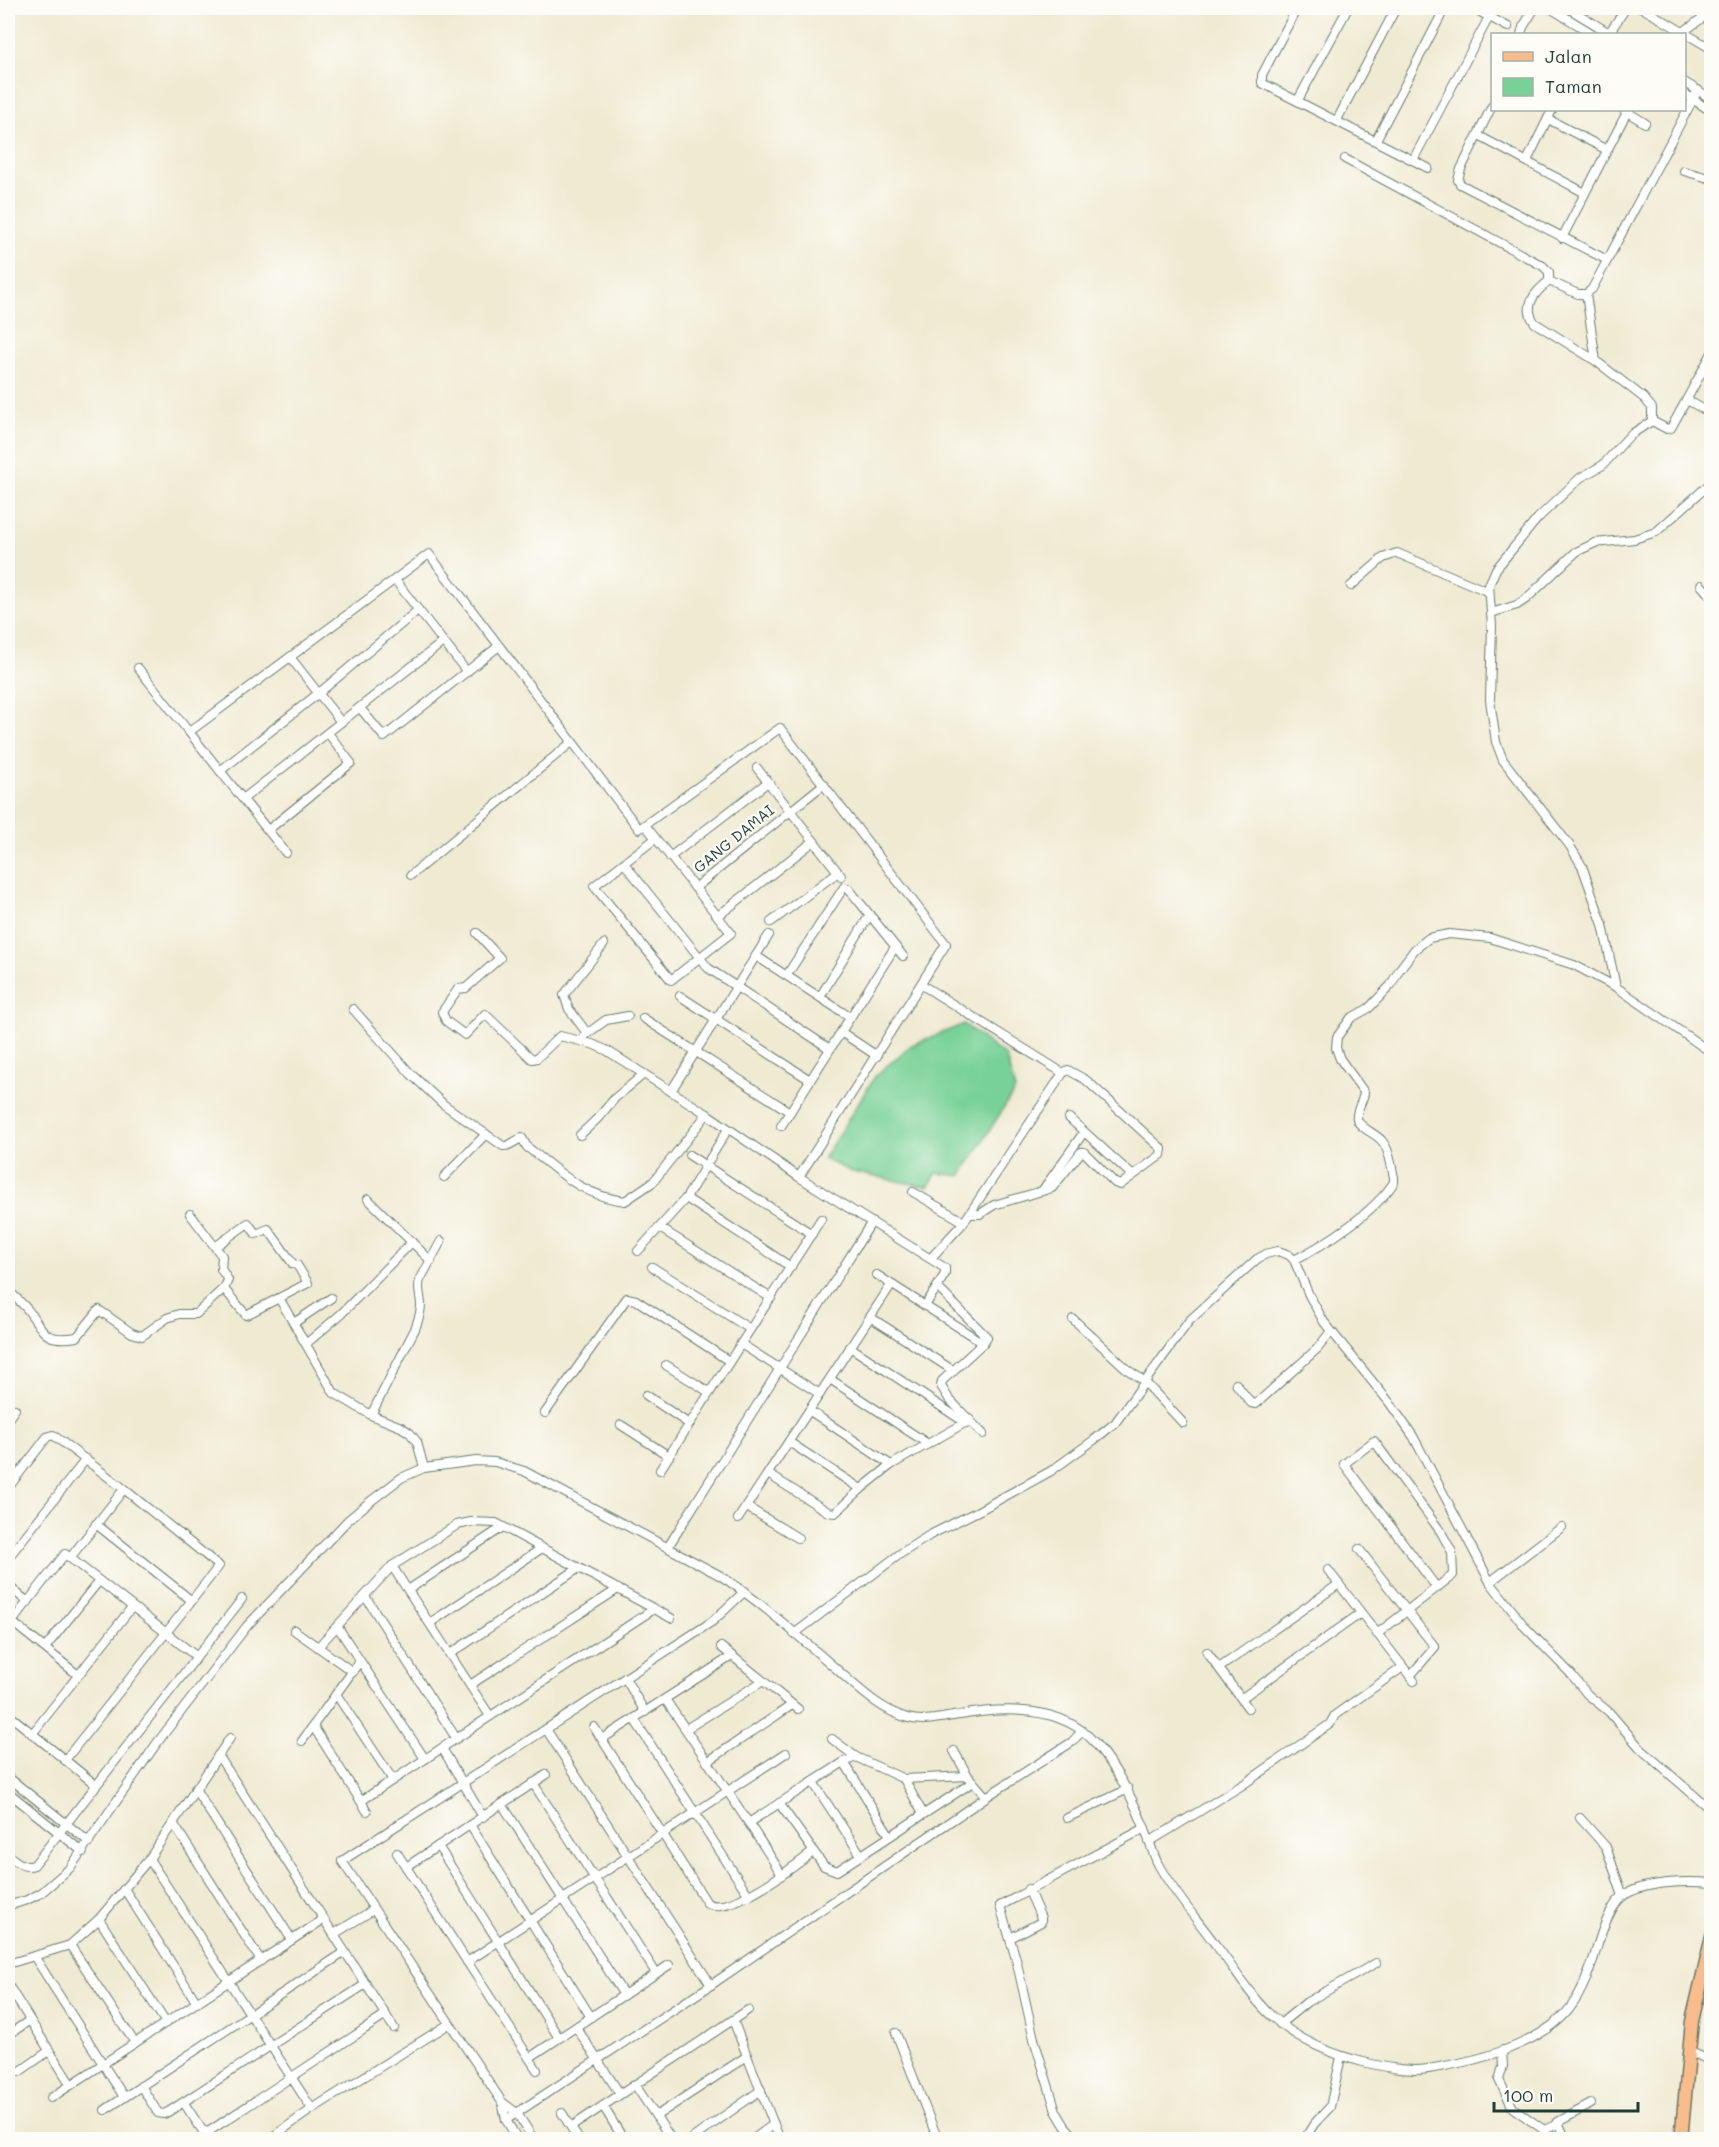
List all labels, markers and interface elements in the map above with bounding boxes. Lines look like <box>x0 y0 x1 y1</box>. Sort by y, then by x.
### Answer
legend <box>1491 33 1686 111</box>
text: Jalan <box>1545 44 1592 68</box>
text: Taman <box>1545 74 1602 98</box>
street label: GANG DAMAI <box>689 799 778 877</box>
scale bar <box>1494 2075 1638 2113</box>
text: 100 m <box>1503 2083 1553 2107</box>

